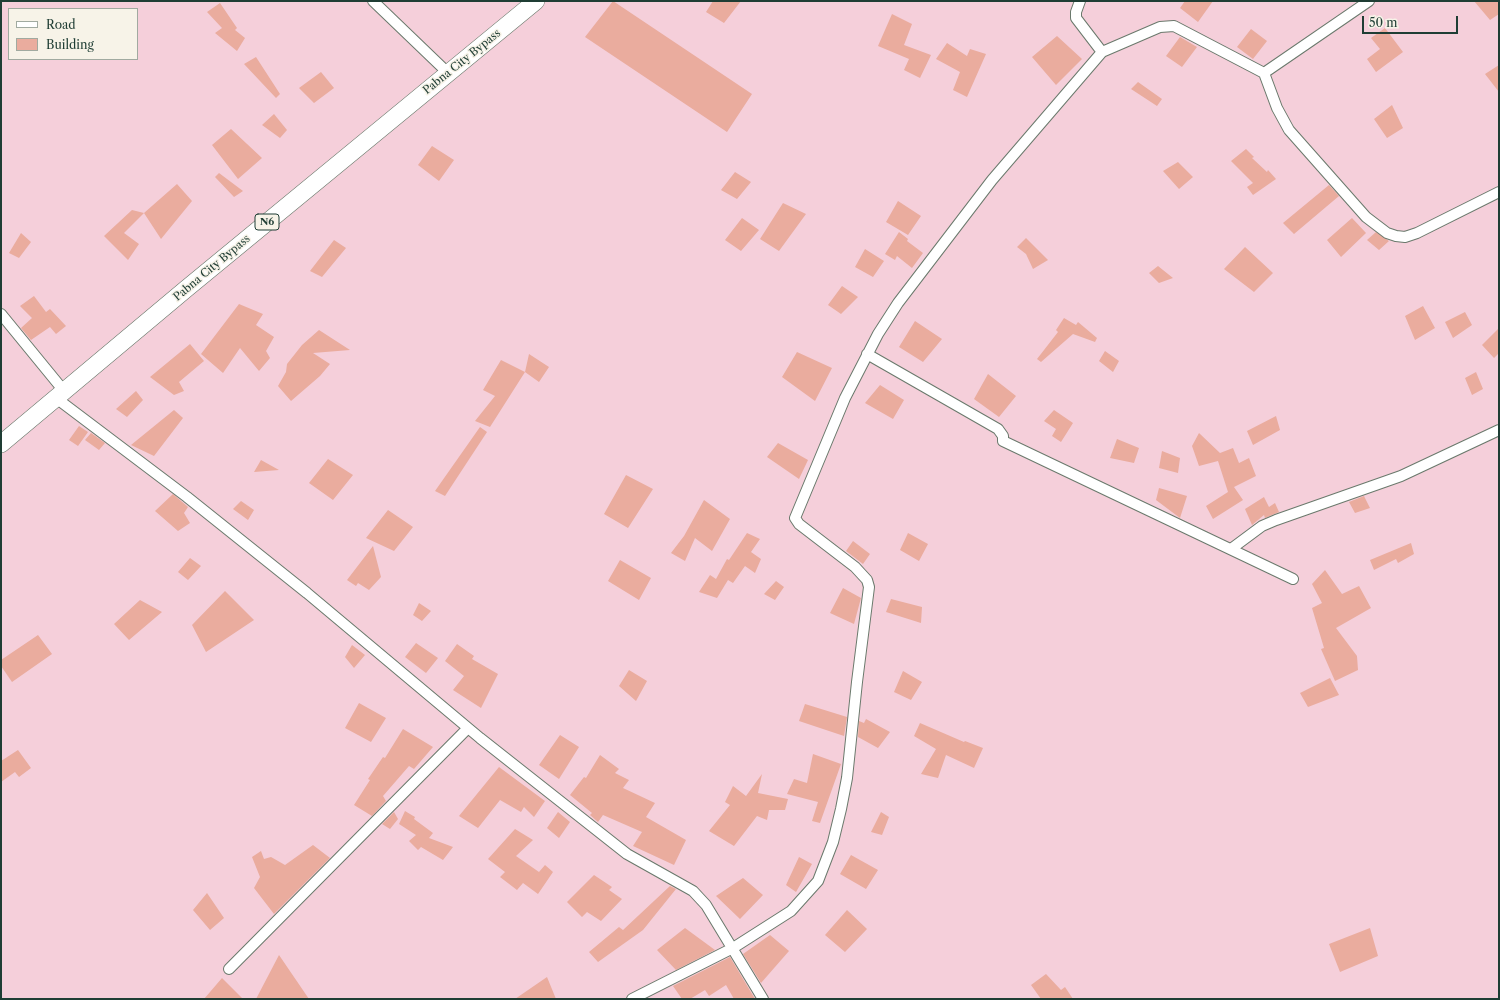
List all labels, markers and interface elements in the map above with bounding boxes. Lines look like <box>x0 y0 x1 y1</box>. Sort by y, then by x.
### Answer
legend <box>8 8 138 60</box>
scale bar <box>1364 8 1460 34</box>
text: 50 m <box>1369 15 1398 30</box>
text: Road <box>46 17 76 32</box>
street label: Pabna City Bypass <box>421 27 503 97</box>
text: Building <box>46 37 94 52</box>
road number: N6 <box>255 214 279 230</box>
street label: Pabna City Bypass <box>171 232 253 304</box>

